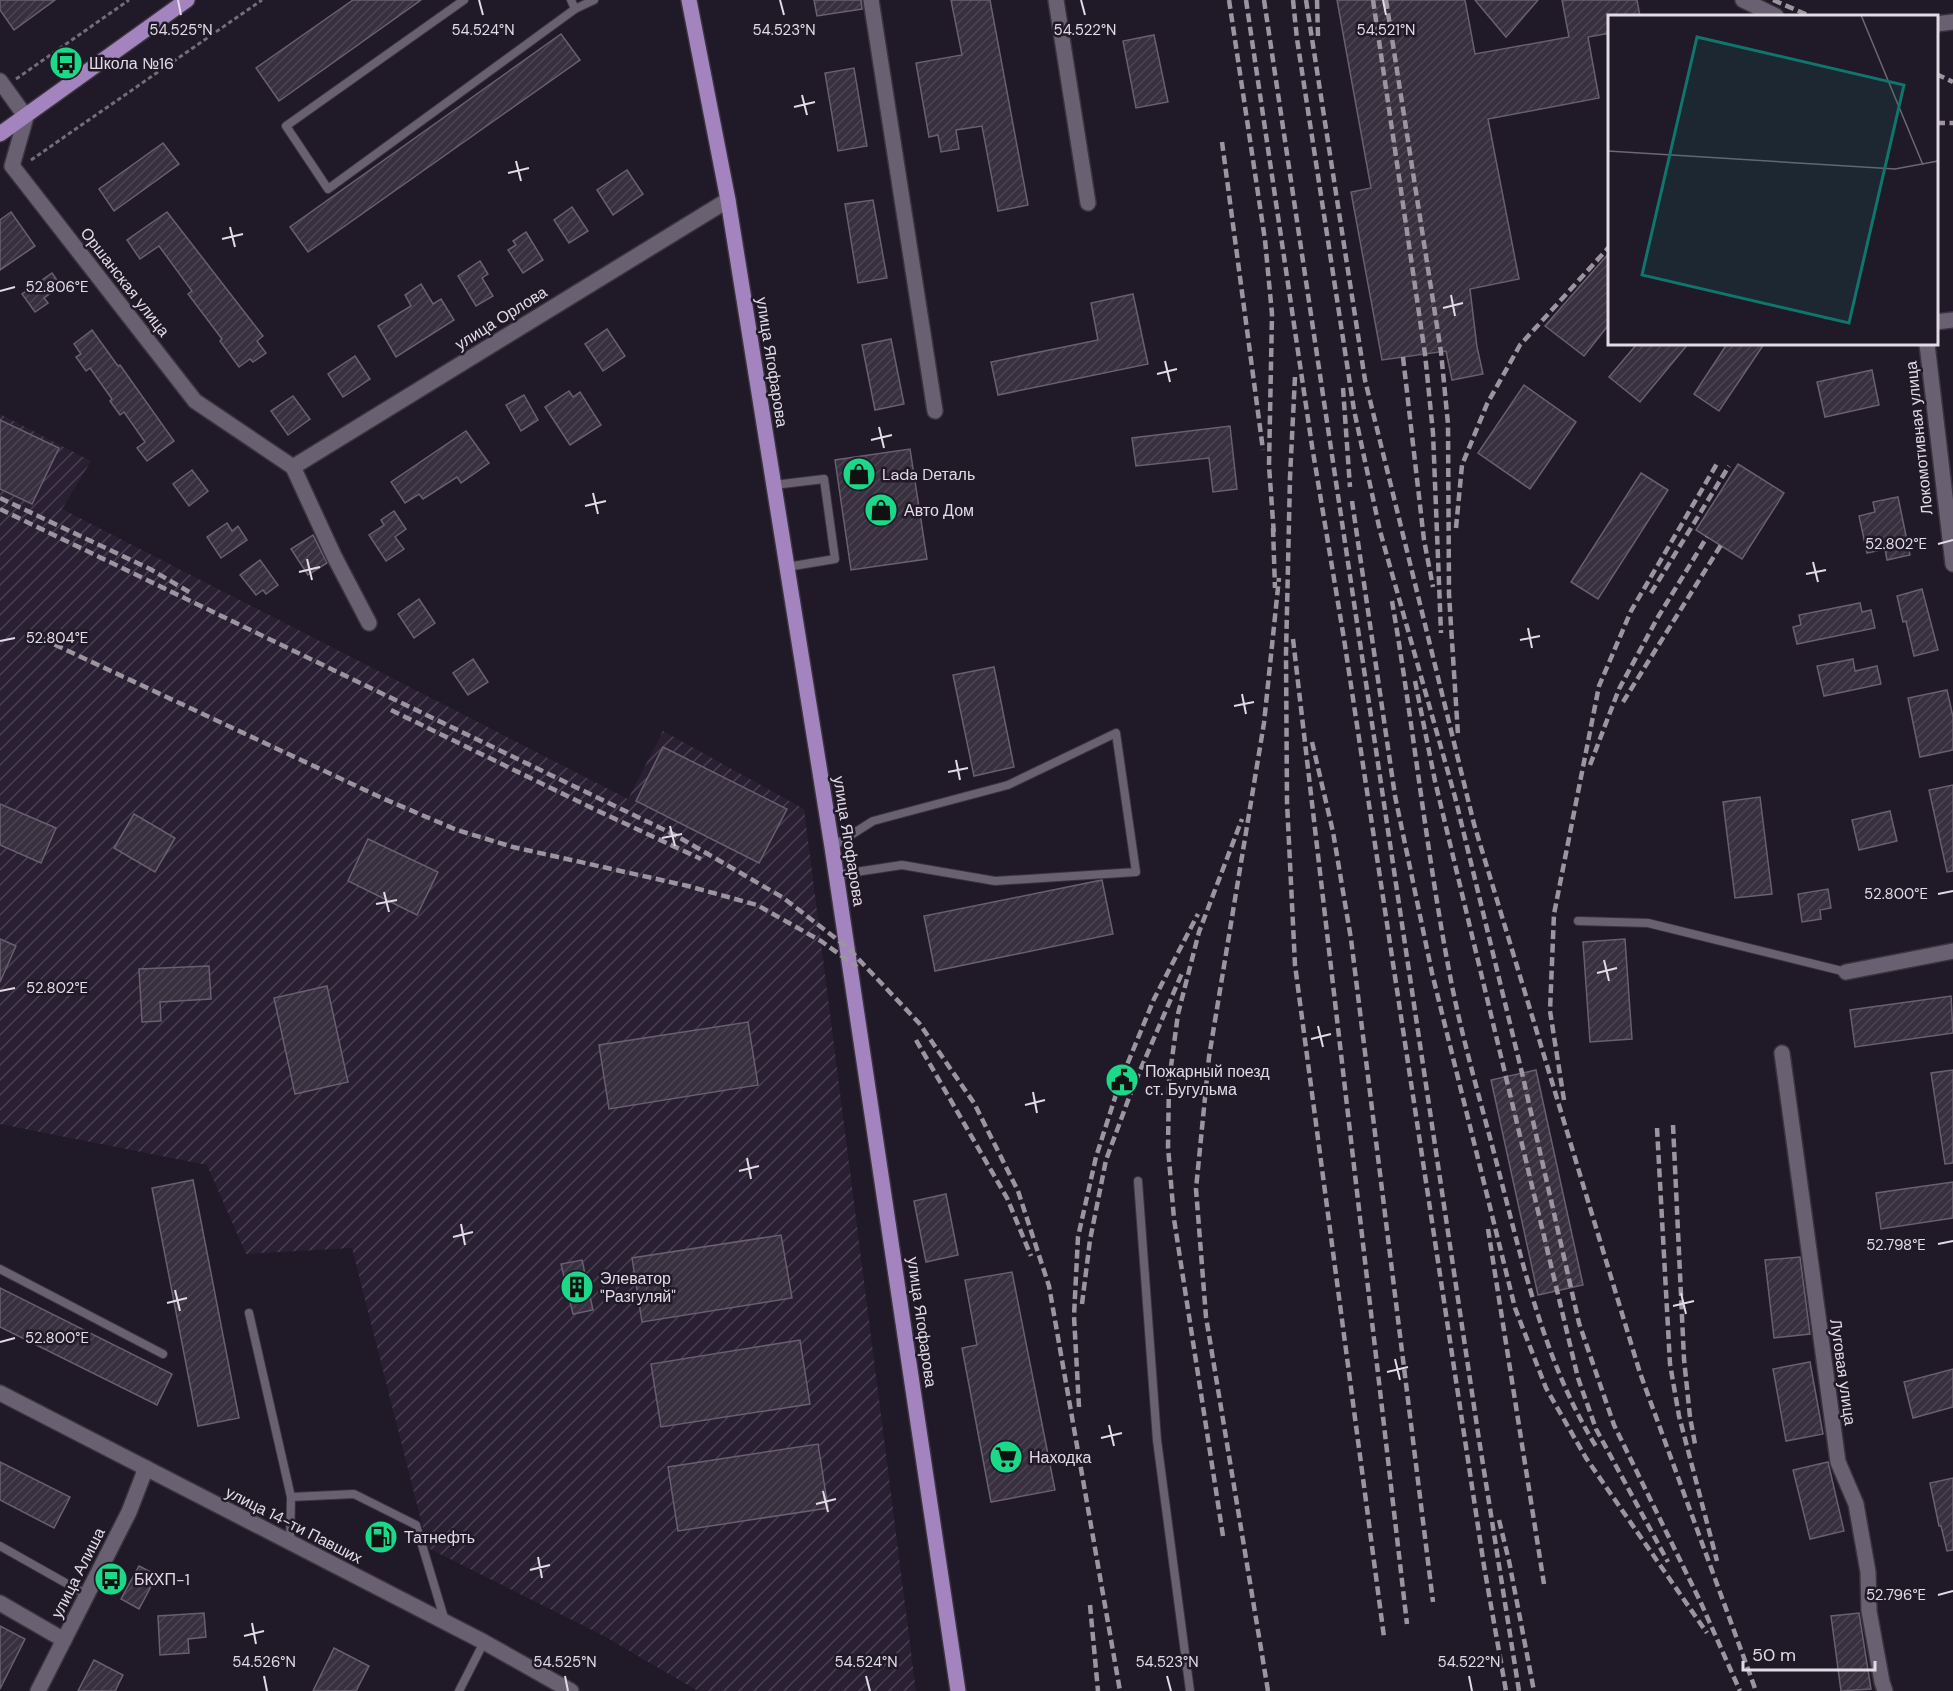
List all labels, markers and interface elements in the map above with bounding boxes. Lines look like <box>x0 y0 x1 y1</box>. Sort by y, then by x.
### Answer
inset map <box>1608 15 1938 345</box>
text: 54.525°N <box>149 20 213 40</box>
text: 54.524°N <box>451 20 515 40</box>
text: 54.523°N <box>752 20 816 40</box>
text: 54.522°N <box>1054 20 1116 40</box>
text: 54.521°N <box>1357 20 1415 40</box>
bus stop icon: Школа №16 <box>48 45 84 81</box>
place label: Школа №16 <box>89 53 174 74</box>
street label: Оршанская улица <box>76 223 174 341</box>
text: 52.806°E <box>26 277 88 297</box>
street label: улица Орлова <box>451 281 551 355</box>
street label: улица Ягофарова <box>751 296 793 429</box>
street label: Локомотивная улица <box>1900 360 1938 516</box>
shop icon: Lada Dеталь <box>841 456 877 492</box>
place label: Lada Dеталь <box>882 464 975 485</box>
shop icon: Авто Дом <box>863 492 899 528</box>
place label: Авто Дом <box>904 500 974 521</box>
text: 52.802°E <box>1865 534 1927 554</box>
text: 52.804°E <box>26 628 88 648</box>
street label: улица Ягофарова <box>828 775 870 908</box>
text: 52.800°E <box>1864 884 1928 904</box>
text: 52.802°E <box>26 978 88 998</box>
place label: Пожарный поезд ст. Бугульма <box>1145 1061 1270 1100</box>
public building icon: Пожарный поезд ст. Бугульма <box>1104 1062 1140 1098</box>
text: 52.798°E <box>1866 1235 1926 1255</box>
street label: улица Ягофарова <box>902 1256 942 1389</box>
place label: Элеватор "Разгуляй" <box>600 1268 676 1307</box>
building icon: Элеватор "Разгуляй" <box>559 1269 595 1305</box>
street label: Луговая улица <box>1825 1317 1861 1427</box>
text: 52.800°E <box>25 1328 89 1348</box>
supermarket icon: Находка <box>988 1439 1024 1475</box>
place label: Находка <box>1029 1447 1092 1468</box>
street label: улица 14-ти Павших <box>222 1481 366 1569</box>
fuel station icon: Татнефть <box>363 1519 399 1555</box>
street label: улица Алиша <box>46 1524 110 1622</box>
place label: Татнефть <box>404 1527 475 1548</box>
bus stop icon: БКХП-1 <box>93 1561 129 1597</box>
place label: БКХП-1 <box>134 1569 190 1590</box>
text: 52.796°E <box>1866 1585 1926 1605</box>
scale bar <box>1743 1634 1875 1672</box>
text: 50 m <box>1752 1643 1796 1667</box>
text: 54.526°N <box>232 1652 296 1672</box>
text: 54.525°N <box>533 1652 597 1672</box>
text: 54.524°N <box>834 1652 898 1672</box>
text: 54.523°N <box>1135 1652 1199 1672</box>
text: 54.522°N <box>1438 1652 1500 1672</box>

